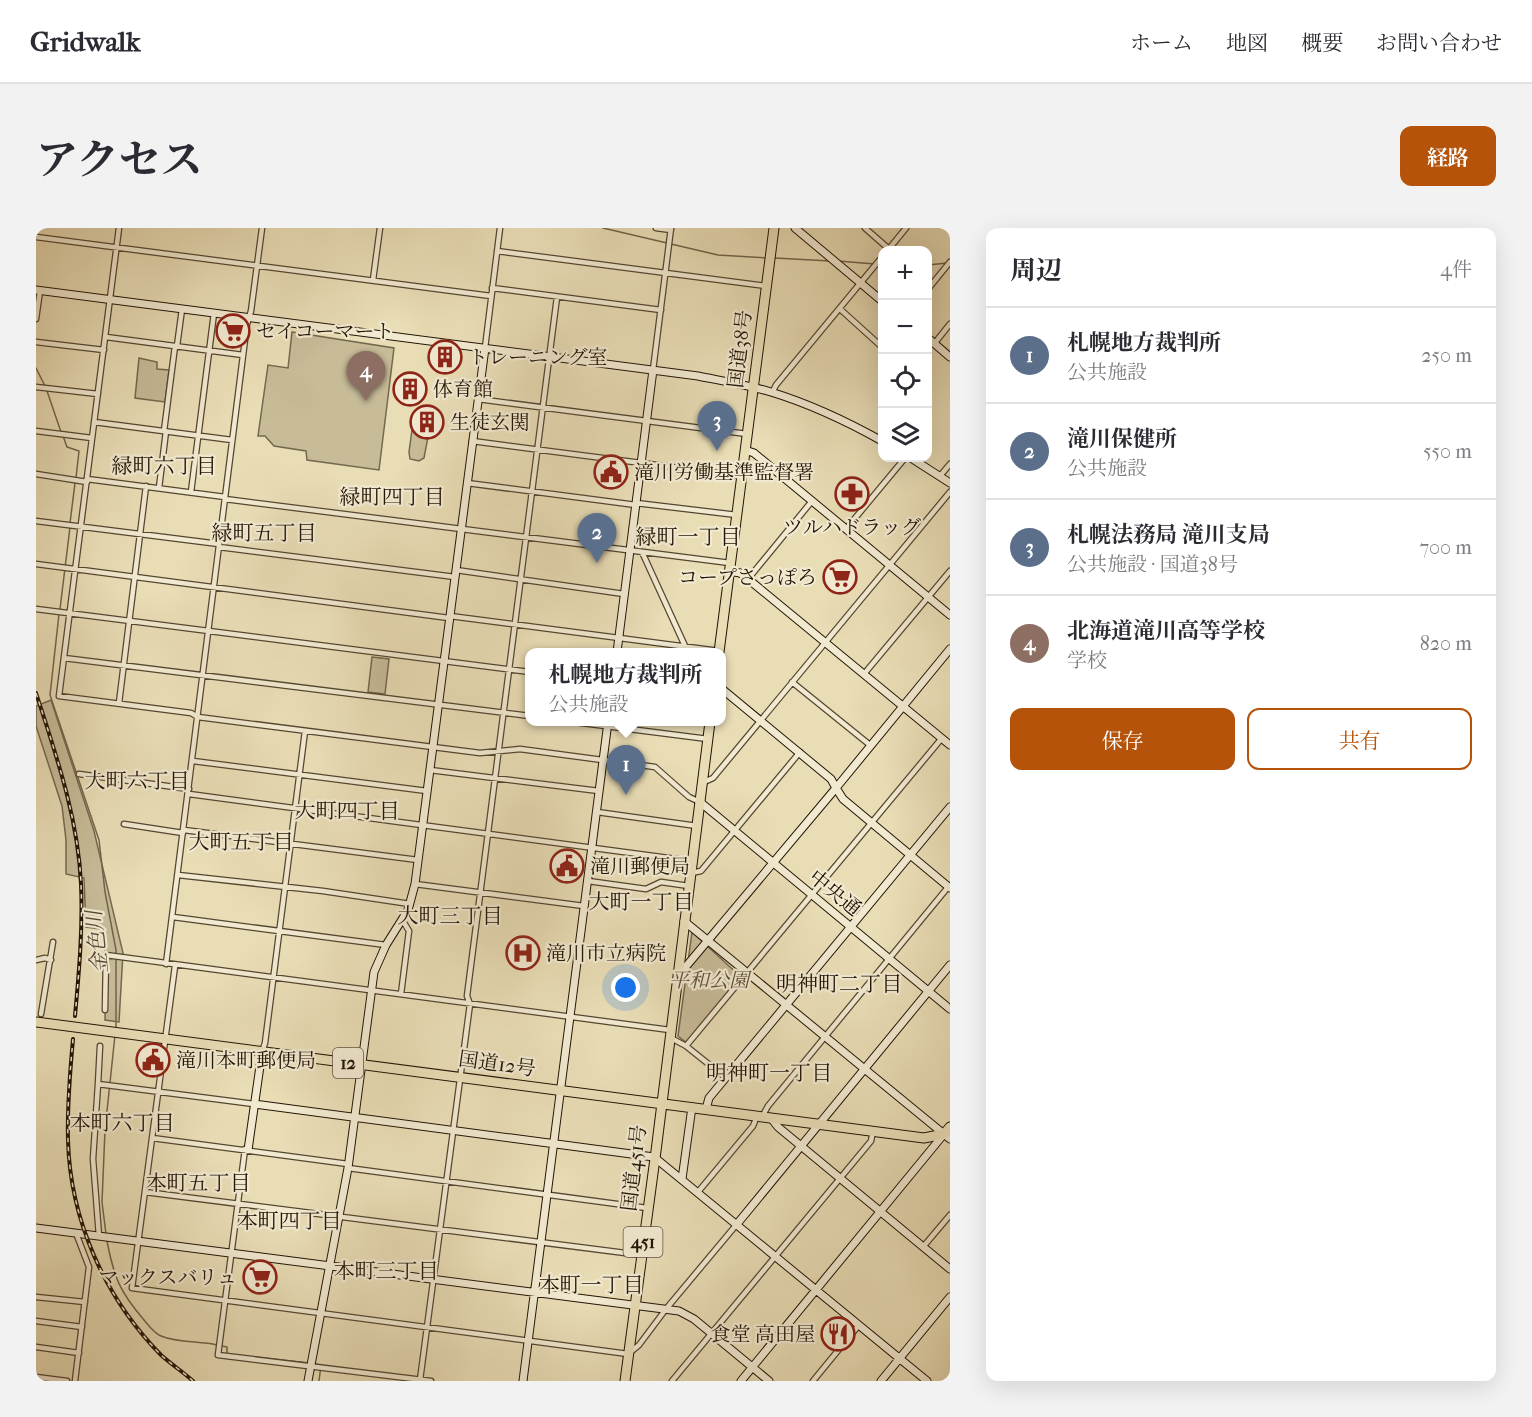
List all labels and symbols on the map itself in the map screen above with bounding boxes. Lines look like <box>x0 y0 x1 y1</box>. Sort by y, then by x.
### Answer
street label: 国道38号 <box>724 309 756 389</box>
supermarket icon: セイコーマート <box>215 313 251 349</box>
place label: セイコーマート <box>256 320 395 343</box>
building icon: トレーニング室 <box>427 339 463 375</box>
place label: トレーニング室 <box>468 346 608 369</box>
pin: 4 <box>346 352 386 401</box>
building icon: 体育館 <box>392 371 428 407</box>
place label: 体育館 <box>433 378 493 401</box>
pin: 3 <box>698 402 736 451</box>
building icon: 生徒玄関 <box>409 404 445 440</box>
place label: 生徒玄関 <box>450 411 530 434</box>
district label: 緑町六丁目 <box>112 454 217 478</box>
public building icon: 滝川労働基準監督署 <box>593 454 629 490</box>
place label: 滝川労働基準監督署 <box>634 461 814 484</box>
pharmacy icon: ツルハドラッグ <box>834 476 870 512</box>
district label: 緑町四丁目 <box>340 485 445 509</box>
pin: 2 <box>578 514 616 563</box>
place label: ツルハドラッグ <box>783 516 921 539</box>
district label: 緑町五丁目 <box>212 521 317 545</box>
district label: 緑町一丁目 <box>636 525 741 549</box>
supermarket icon: コープさっぽろ <box>822 559 858 595</box>
place label: コープさっぽろ <box>678 566 817 589</box>
pin: 1 <box>606 746 646 795</box>
district label: 大町六丁目 <box>85 769 190 793</box>
district label: 大町四丁目 <box>295 799 400 823</box>
district label: 大町五丁目 <box>189 830 294 854</box>
public building icon: 滝川郵便局 <box>549 848 585 884</box>
place label: 滝川郵便局 <box>590 855 690 878</box>
street label: 中央通 <box>804 865 866 921</box>
district label: 大町一丁目 <box>589 890 694 914</box>
district label: 大町三丁目 <box>398 904 503 928</box>
water label: 金色川 <box>82 907 112 975</box>
hospital icon: 滝川市立病院 <box>505 935 541 971</box>
place label: 滝川市立病院 <box>546 942 666 965</box>
park label: 平和公園 <box>669 969 752 992</box>
district label: 明神町二丁目 <box>776 972 902 996</box>
your location <box>611 973 640 1002</box>
public building icon: 滝川本町郵便局 <box>135 1042 171 1078</box>
street label: 国道12号 <box>457 1047 537 1081</box>
road number: 12 <box>333 1048 363 1078</box>
place label: 滝川本町郵便局 <box>176 1049 316 1072</box>
district label: 明神町一丁目 <box>706 1061 832 1085</box>
district label: 本町六丁目 <box>70 1111 175 1135</box>
street label: 国道451号 <box>617 1123 651 1213</box>
district label: 本町五丁目 <box>146 1171 251 1195</box>
district label: 本町四丁目 <box>237 1209 342 1233</box>
road number: 451 <box>624 1227 662 1257</box>
supermarket icon: マックスバリュ <box>242 1259 278 1295</box>
district label: 本町三丁目 <box>334 1259 439 1283</box>
place label: マックスバリュ <box>99 1266 237 1289</box>
district label: 本町一丁目 <box>539 1273 644 1297</box>
restaurant icon: 食堂 高田屋 <box>820 1316 856 1352</box>
place label: 食堂 高田屋 <box>711 1323 815 1346</box>

